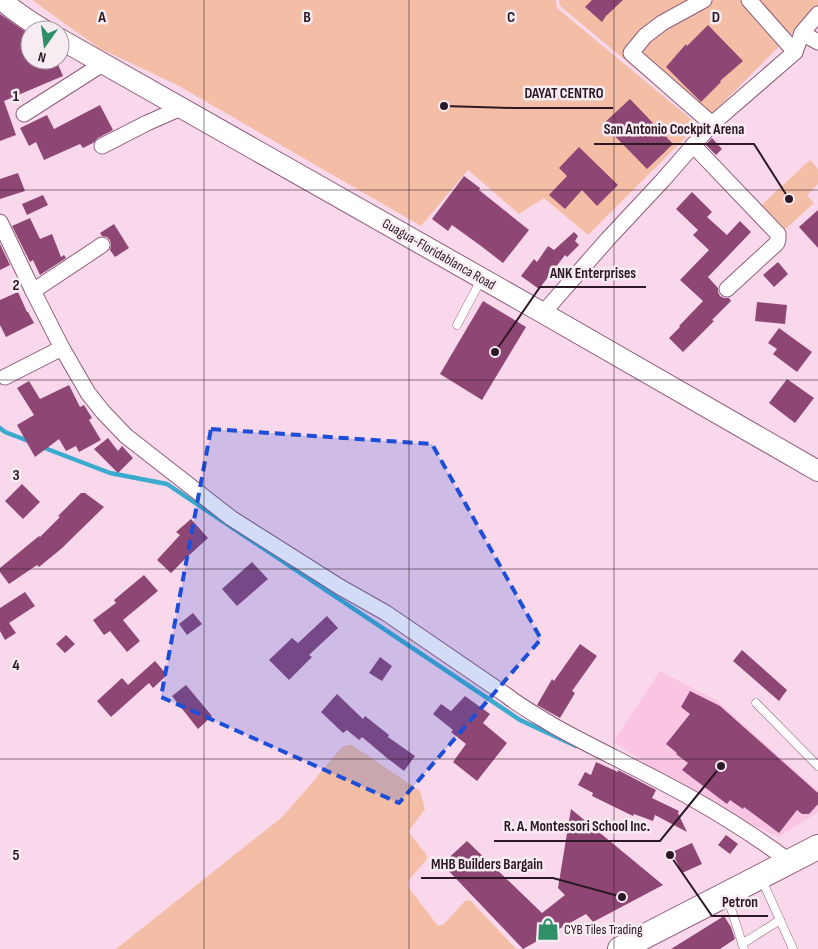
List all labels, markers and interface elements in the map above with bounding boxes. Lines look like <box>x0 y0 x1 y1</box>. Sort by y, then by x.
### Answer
text: A <box>97 8 106 27</box>
text: B <box>303 8 311 27</box>
text: C <box>507 8 515 27</box>
text: D <box>712 8 720 27</box>
north arrow <box>20 20 70 70</box>
text: N <box>36 48 48 66</box>
callout: DAYAT CENTRO <box>514 78 613 108</box>
text: DAYAT CENTRO <box>524 84 604 103</box>
text: 1 <box>13 87 20 106</box>
callout: San Antonio Cockpit Arena <box>594 114 754 144</box>
text: San Antonio Cockpit Arena <box>604 120 744 139</box>
street label: Guagua-Floridablanca Road <box>379 215 499 293</box>
callout: ANK Enterprises <box>540 257 646 287</box>
text: ANK Enterprises <box>549 264 636 283</box>
text: 2 <box>12 276 20 295</box>
text: 3 <box>12 466 20 485</box>
text: 4 <box>12 656 20 675</box>
callout: R. A. Montessori School Inc. <box>494 811 660 841</box>
text: R. A. Montessori School Inc. <box>504 817 650 836</box>
text: 5 <box>12 846 20 865</box>
callout: MHB Builders Bargain <box>421 848 553 878</box>
text: MHB Builders Bargain <box>431 855 543 874</box>
callout: Petron <box>712 886 768 916</box>
text: Petron <box>722 893 758 912</box>
shop icon: CYB Tiles Trading <box>535 916 561 942</box>
place label: CYB Tiles Trading <box>564 921 643 938</box>

